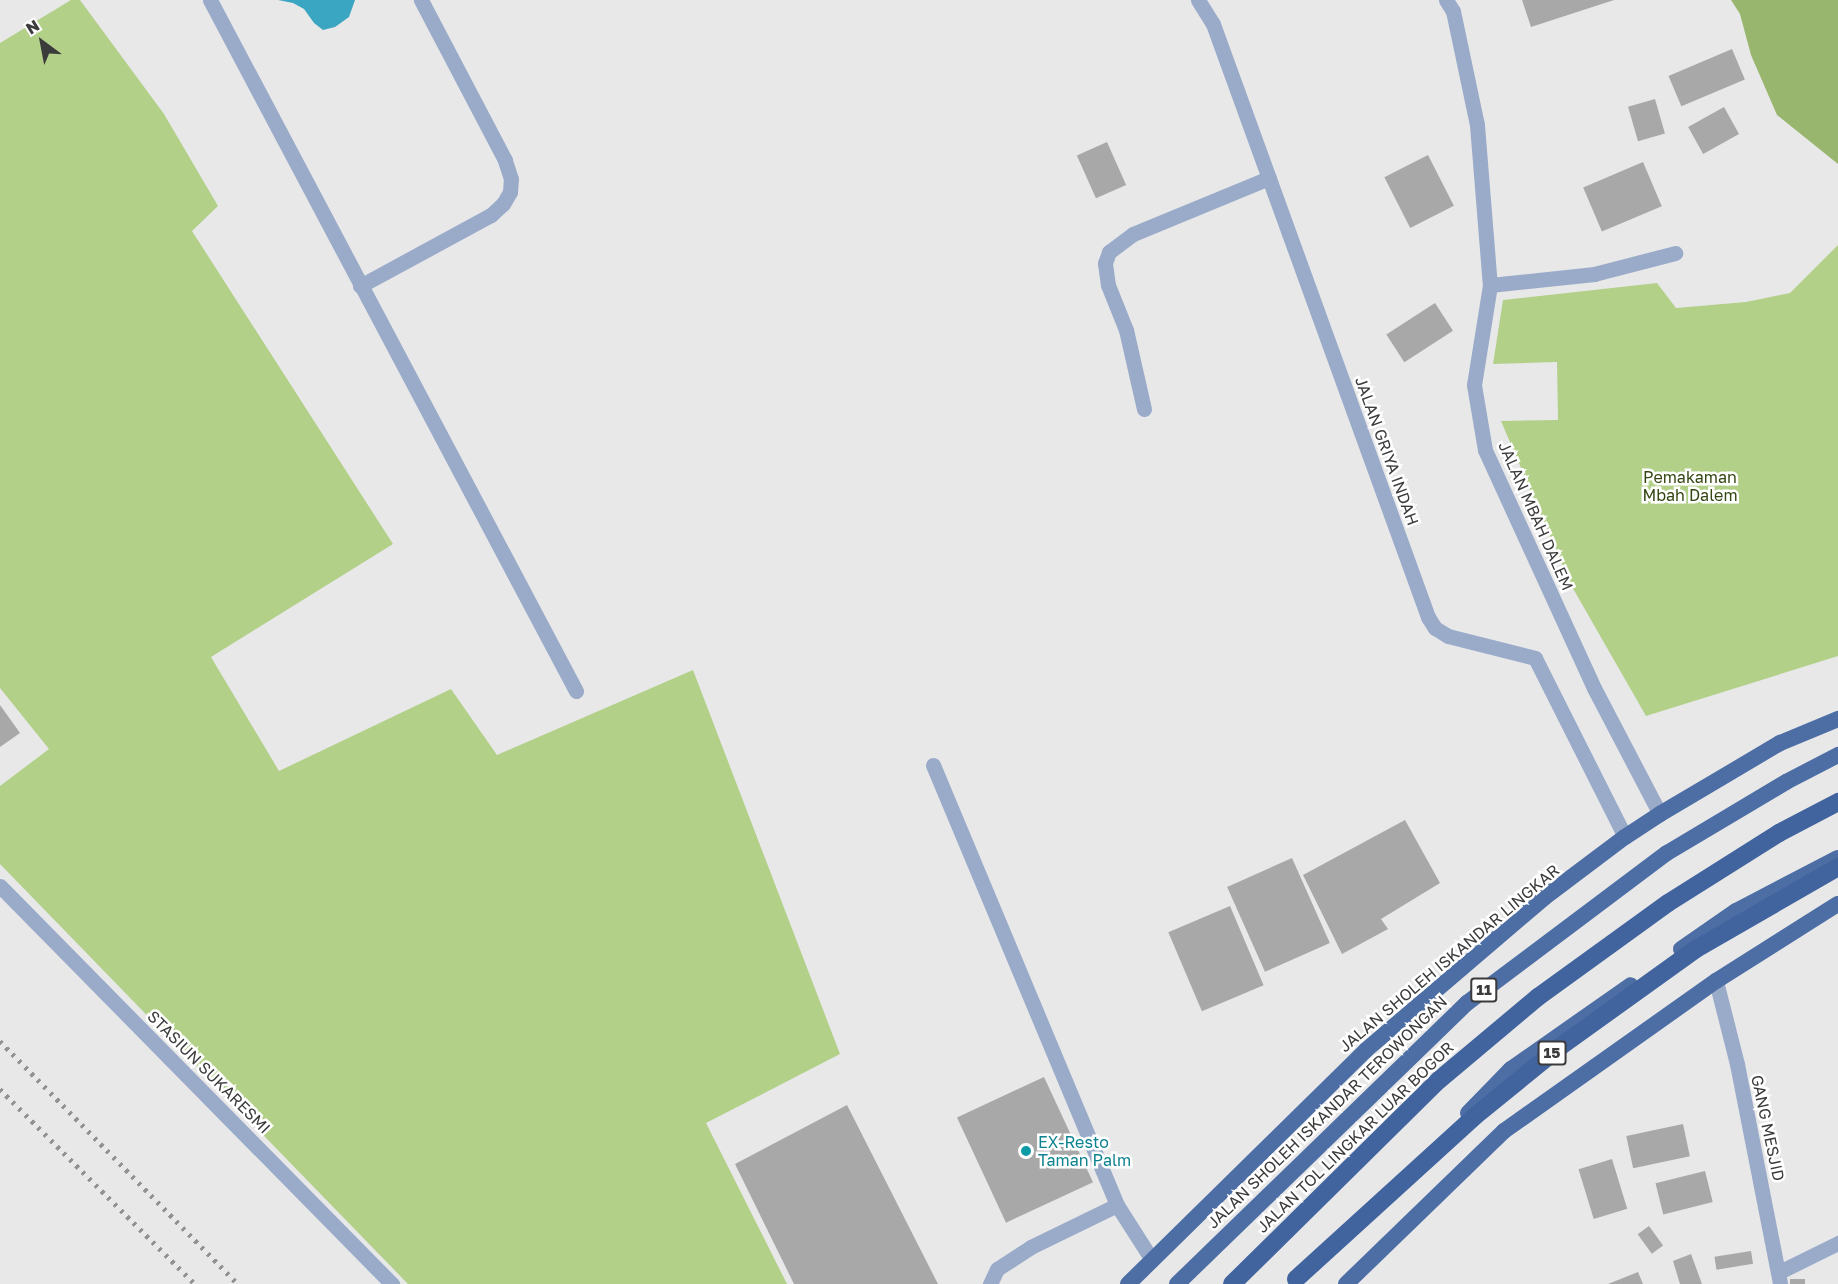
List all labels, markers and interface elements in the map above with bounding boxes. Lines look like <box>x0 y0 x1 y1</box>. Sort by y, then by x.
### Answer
north arrow <box>12 12 72 72</box>
text: N <box>22 15 43 38</box>
street label: JALAN GRIYA INDAH <box>1351 374 1423 528</box>
street label: JALAN MBAH DALEM <box>1495 439 1577 593</box>
park label: Pemakaman Mbah Dalem <box>1642 467 1738 505</box>
street label: JALAN SHOLEH ISKANDAR LINGKAR <box>1335 860 1563 1056</box>
road number: 11 <box>1469 978 1499 1002</box>
street label: JALAN SHOLEH ISKANDAR TEROWONGAN <box>1203 992 1451 1232</box>
street label: STASIUN SUKARESMI <box>144 1007 274 1137</box>
street label: JALAN TOL LINGKAR LUAR BOGOR <box>1252 1037 1458 1237</box>
road number: 15 <box>1537 1041 1567 1065</box>
street label: GANG MESJID <box>1747 1073 1789 1183</box>
place label: EX-Resto Taman Palm <box>1038 1132 1131 1170</box>
marker: EX-Resto Taman Palm <box>1019 1144 1033 1158</box>

